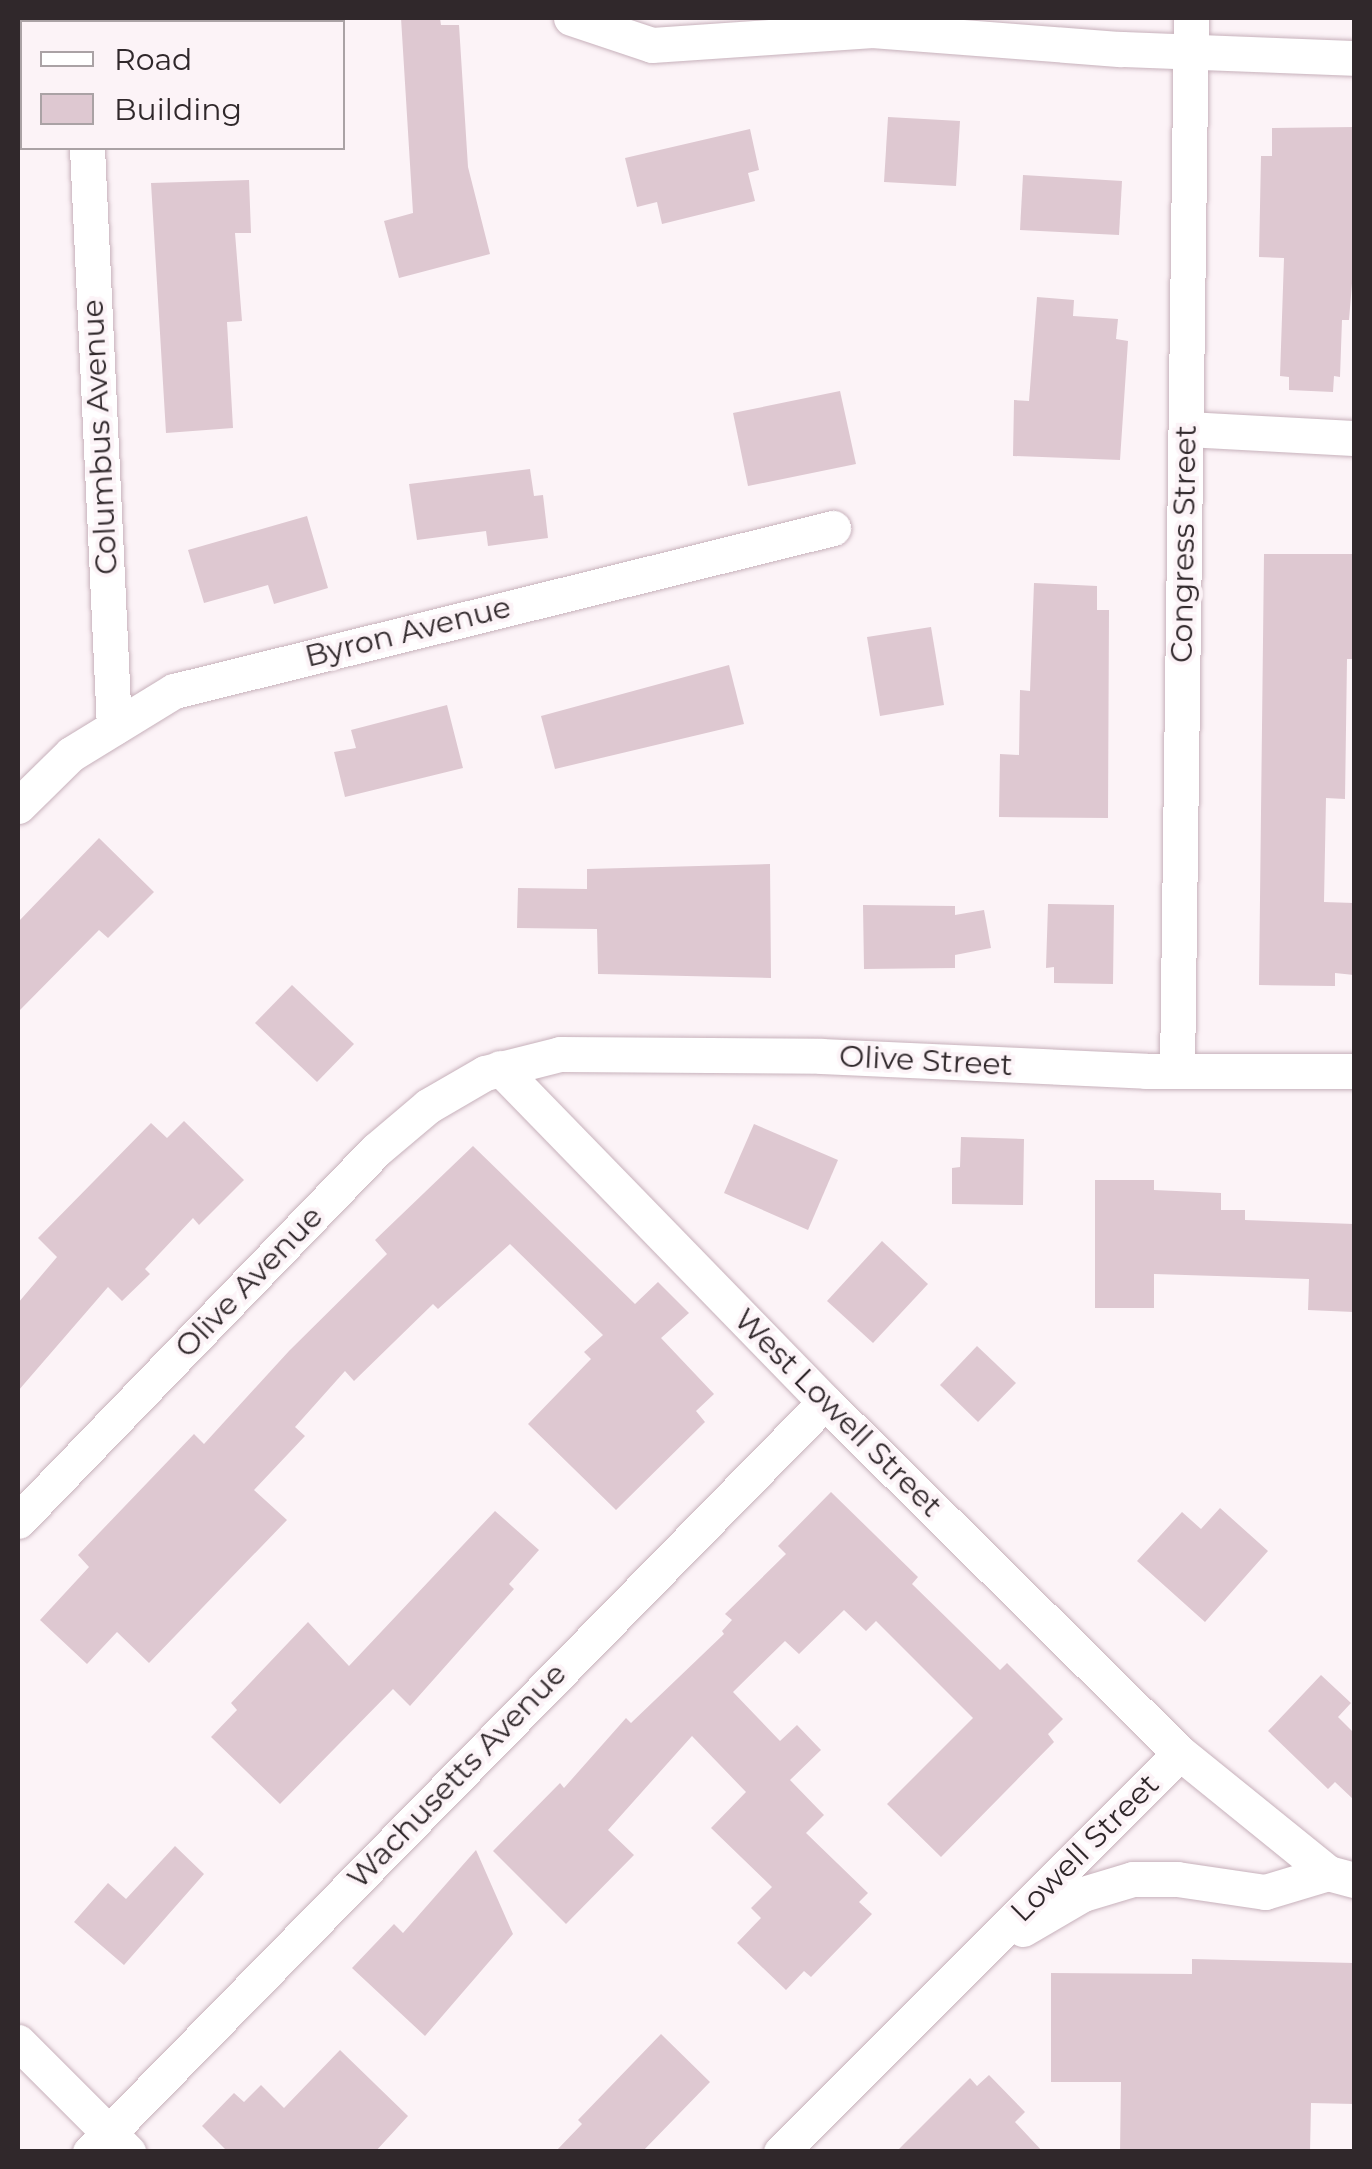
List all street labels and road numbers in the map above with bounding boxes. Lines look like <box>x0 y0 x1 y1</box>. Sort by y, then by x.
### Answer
street label: Columbus Avenue <box>75 298 125 576</box>
street label: Congress Street <box>1164 425 1204 663</box>
street label: Byron Avenue <box>301 589 515 675</box>
street label: Olive Street <box>838 1038 1014 1084</box>
street label: Olive Avenue <box>168 1199 330 1365</box>
street label: West Lowell Street <box>727 1302 949 1524</box>
street label: Wachusetts Avenue <box>340 1656 574 1896</box>
street label: Lowell Street <box>1003 1766 1167 1930</box>

